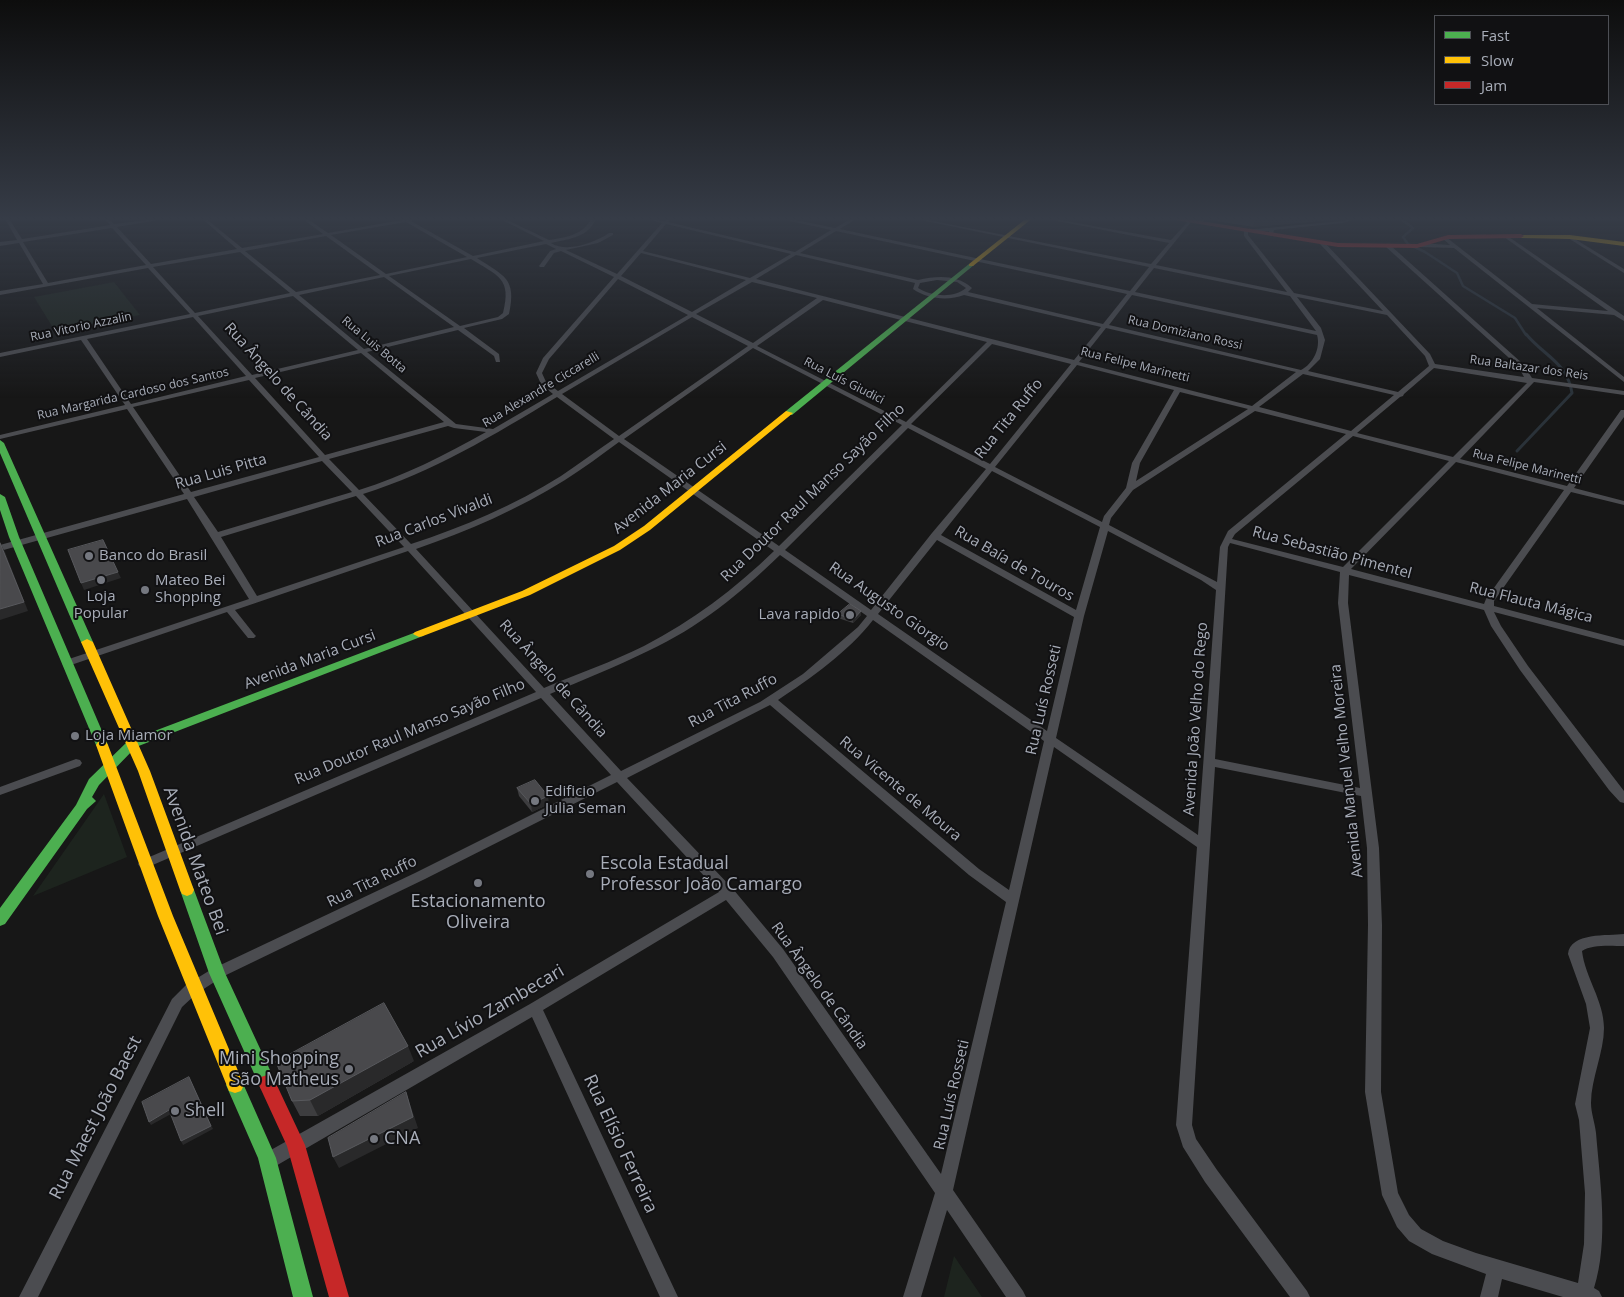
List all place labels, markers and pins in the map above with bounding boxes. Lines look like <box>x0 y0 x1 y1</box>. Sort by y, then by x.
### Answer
place label: Banco do Brasil <box>99 547 207 565</box>
marker: Banco do Brasil <box>83 550 95 562</box>
place label: Mateo Bei Shopping <box>155 572 225 607</box>
marker: Loja Popular <box>95 574 107 586</box>
marker: Mateo Bei Shopping <box>139 584 151 596</box>
place label: Loja Popular <box>74 588 128 623</box>
place label: Lava rapido <box>758 606 840 624</box>
marker: Lava rapido <box>844 609 856 621</box>
place label: Loja Miamor <box>85 727 173 745</box>
marker: Loja Miamor <box>69 730 81 742</box>
place label: Edificio Julia Seman <box>545 783 626 818</box>
marker: Edificio Julia Seman <box>529 795 541 807</box>
place label: Escola Estadual Professor João Camargo <box>600 853 802 896</box>
marker: Escola Estadual Professor João Camargo <box>584 868 596 880</box>
marker: Estacionamento Oliveira <box>472 877 484 889</box>
place label: Estacionamento Oliveira <box>410 891 546 934</box>
place label: Mini Shopping São Matheus <box>219 1048 339 1090</box>
marker: Mini Shopping São Matheus <box>343 1063 355 1075</box>
place label: Shell <box>185 1100 225 1122</box>
marker: Shell <box>169 1105 181 1117</box>
place label: CNA <box>384 1128 420 1150</box>
marker: CNA <box>368 1133 380 1145</box>

